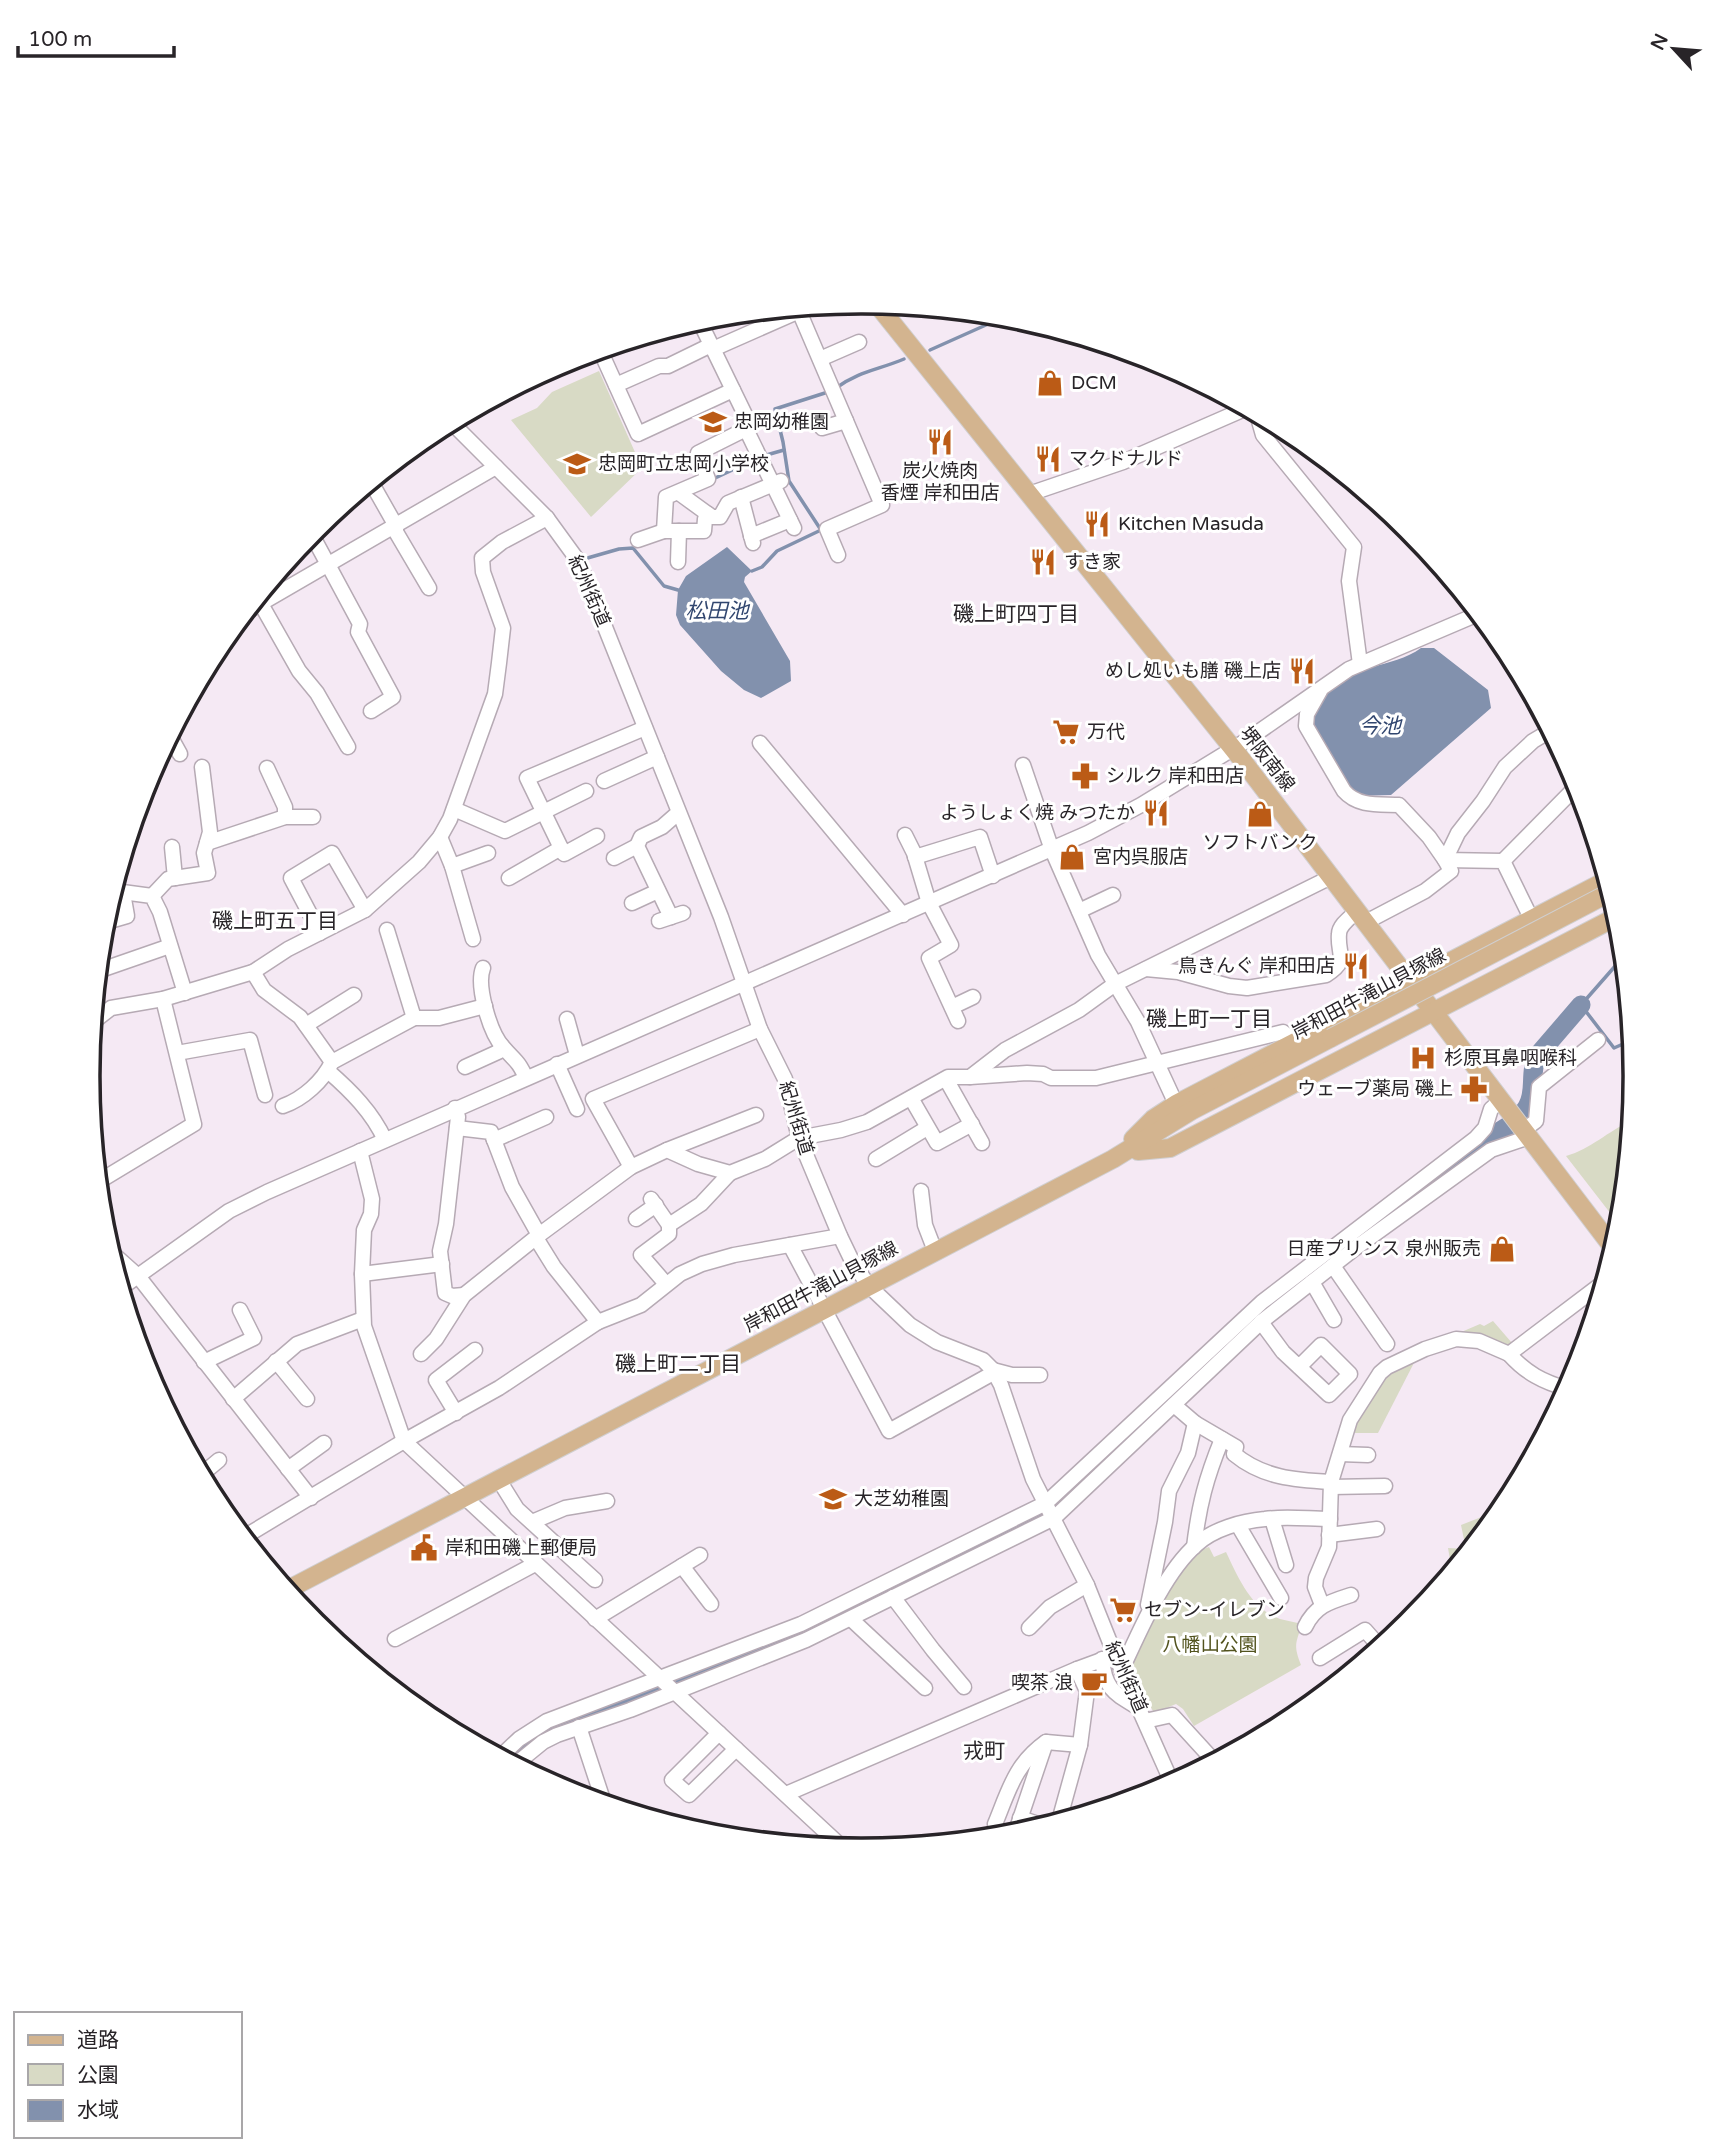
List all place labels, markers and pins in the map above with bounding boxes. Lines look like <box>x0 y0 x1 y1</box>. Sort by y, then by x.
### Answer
shop icon: DCM <box>1035 368 1065 398</box>
place label: DCM <box>1071 372 1117 394</box>
school or university icon: 忠岡幼稚園 <box>698 407 728 437</box>
place label: 忠岡幼稚園 <box>734 411 829 433</box>
restaurant icon: 炭火焼肉 香煙 岸和田店 <box>925 427 955 457</box>
restaurant icon: マクドナルド <box>1033 444 1063 474</box>
place label: マクドナルド <box>1069 448 1183 470</box>
school or university icon: 忠岡町立忠岡小学校 <box>562 449 592 479</box>
place label: 忠岡町立忠岡小学校 <box>598 453 769 475</box>
place label: 炭火焼肉 香煙 岸和田店 <box>881 460 999 504</box>
restaurant icon: Kitchen Masuda <box>1082 509 1112 539</box>
place label: Kitchen Masuda <box>1118 513 1264 535</box>
restaurant icon: すき家 <box>1028 547 1058 577</box>
place label: すき家 <box>1064 551 1121 573</box>
restaurant icon: めし処いも膳 磯上店 <box>1287 656 1317 686</box>
place label: めし処いも膳 磯上店 <box>1105 660 1281 682</box>
supermarket icon: 万代 <box>1051 717 1081 747</box>
place label: 万代 <box>1087 721 1125 743</box>
pharmacy icon: シルク 岸和田店 <box>1070 761 1100 791</box>
place label: シルク 岸和田店 <box>1106 765 1244 787</box>
restaurant icon: ようしょく焼 みつたか <box>1141 798 1171 828</box>
shop icon: ソフトバンク <box>1245 799 1275 829</box>
place label: ようしょく焼 みつたか <box>940 802 1135 824</box>
place label: ソフトバンク <box>1203 832 1317 854</box>
shop icon: 宮内呉服店 <box>1057 842 1087 872</box>
place label: 宮内呉服店 <box>1093 846 1188 868</box>
restaurant icon: 鳥きんぐ 岸和田店 <box>1341 951 1371 981</box>
place label: 鳥きんぐ 岸和田店 <box>1178 955 1335 977</box>
hospital icon: 杉原耳鼻咽喉科 <box>1408 1043 1438 1073</box>
place label: 杉原耳鼻咽喉科 <box>1444 1047 1577 1069</box>
pharmacy icon: ウェーブ薬局 磯上 <box>1459 1074 1489 1104</box>
place label: ウェーブ薬局 磯上 <box>1297 1078 1453 1100</box>
shop icon: 日産プリンス 泉州販売 <box>1487 1234 1517 1264</box>
place label: 日産プリンス 泉州販売 <box>1286 1238 1481 1260</box>
school or university icon: 大芝幼稚園 <box>818 1484 848 1514</box>
place label: 大芝幼稚園 <box>854 1488 949 1510</box>
public building icon: 岸和田磯上郵便局 <box>409 1533 439 1563</box>
place label: 岸和田磯上郵便局 <box>445 1537 597 1559</box>
supermarket icon: セブン-イレブン <box>1108 1595 1138 1625</box>
place label: セブン-イレブン <box>1144 1599 1285 1621</box>
cafe icon: 喫茶 浪 <box>1079 1668 1109 1698</box>
place label: 喫茶 浪 <box>1011 1672 1073 1694</box>

